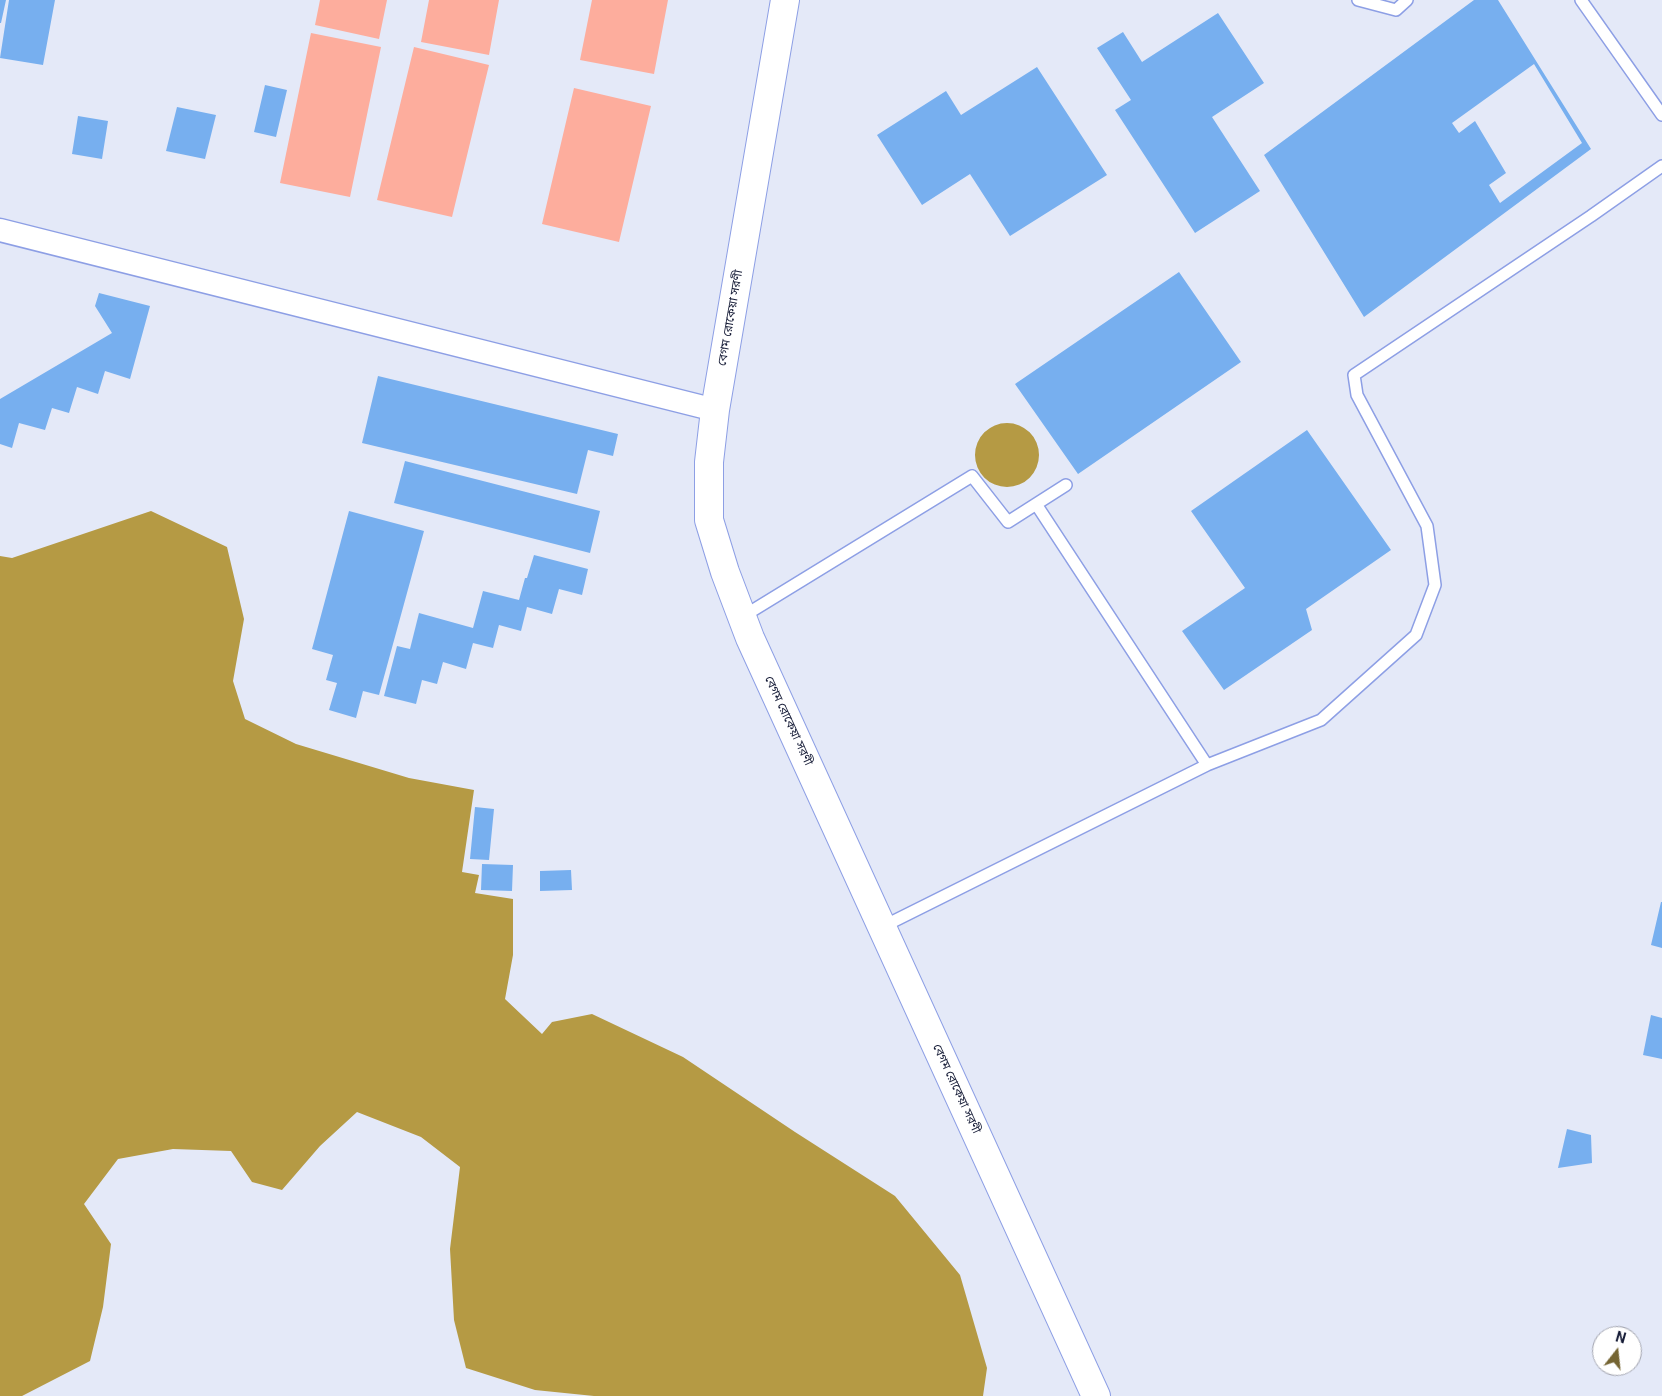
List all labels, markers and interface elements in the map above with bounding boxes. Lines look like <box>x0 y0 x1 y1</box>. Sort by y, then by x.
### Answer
street label: বেগম রোকেয়া সরণী <box>715 269 747 367</box>
street label: বেগম রোকেয়া সরণী <box>761 674 815 768</box>
street label: বেগম রোকেয়া সরণী <box>929 1042 983 1136</box>
north arrow <box>1592 1326 1642 1376</box>
text: N <box>1614 1328 1628 1347</box>

